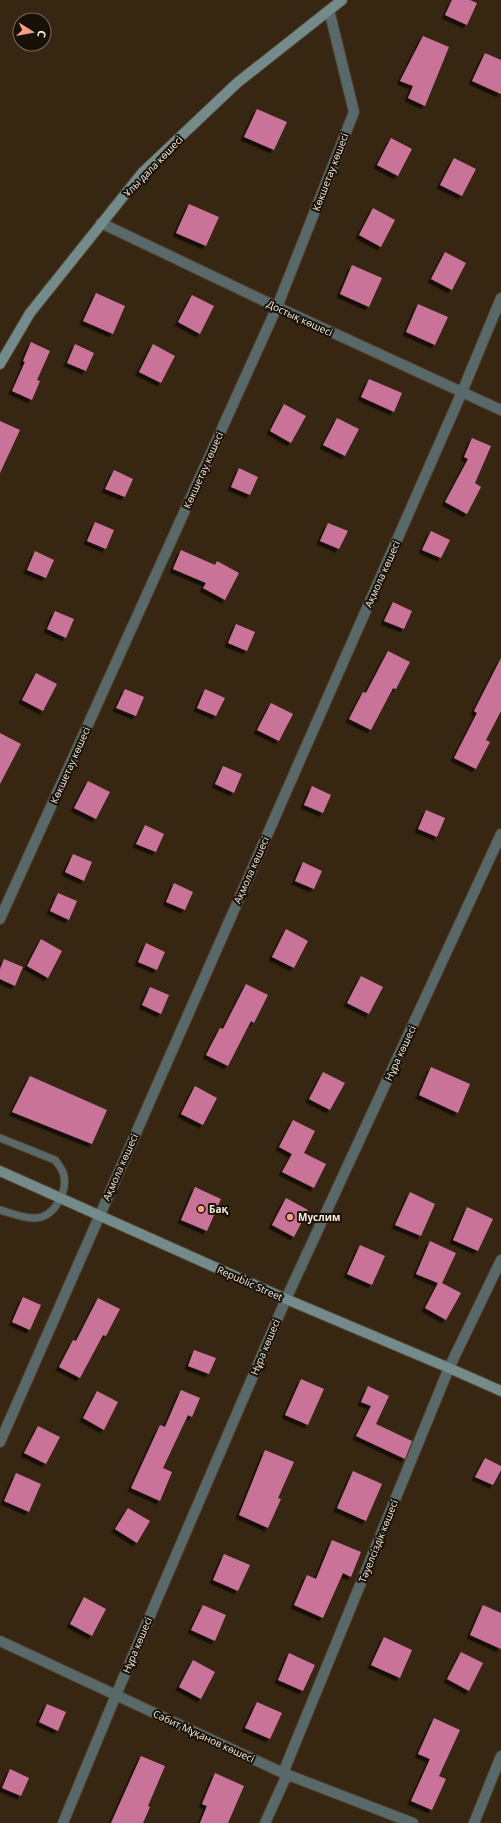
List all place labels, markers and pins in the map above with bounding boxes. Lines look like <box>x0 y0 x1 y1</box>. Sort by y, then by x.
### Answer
place label: Бақ <box>209 1202 228 1216</box>
marker: Бақ <box>196 1204 206 1214</box>
place label: Муслим <box>298 1210 340 1224</box>
marker: Муслим <box>285 1212 295 1222</box>

